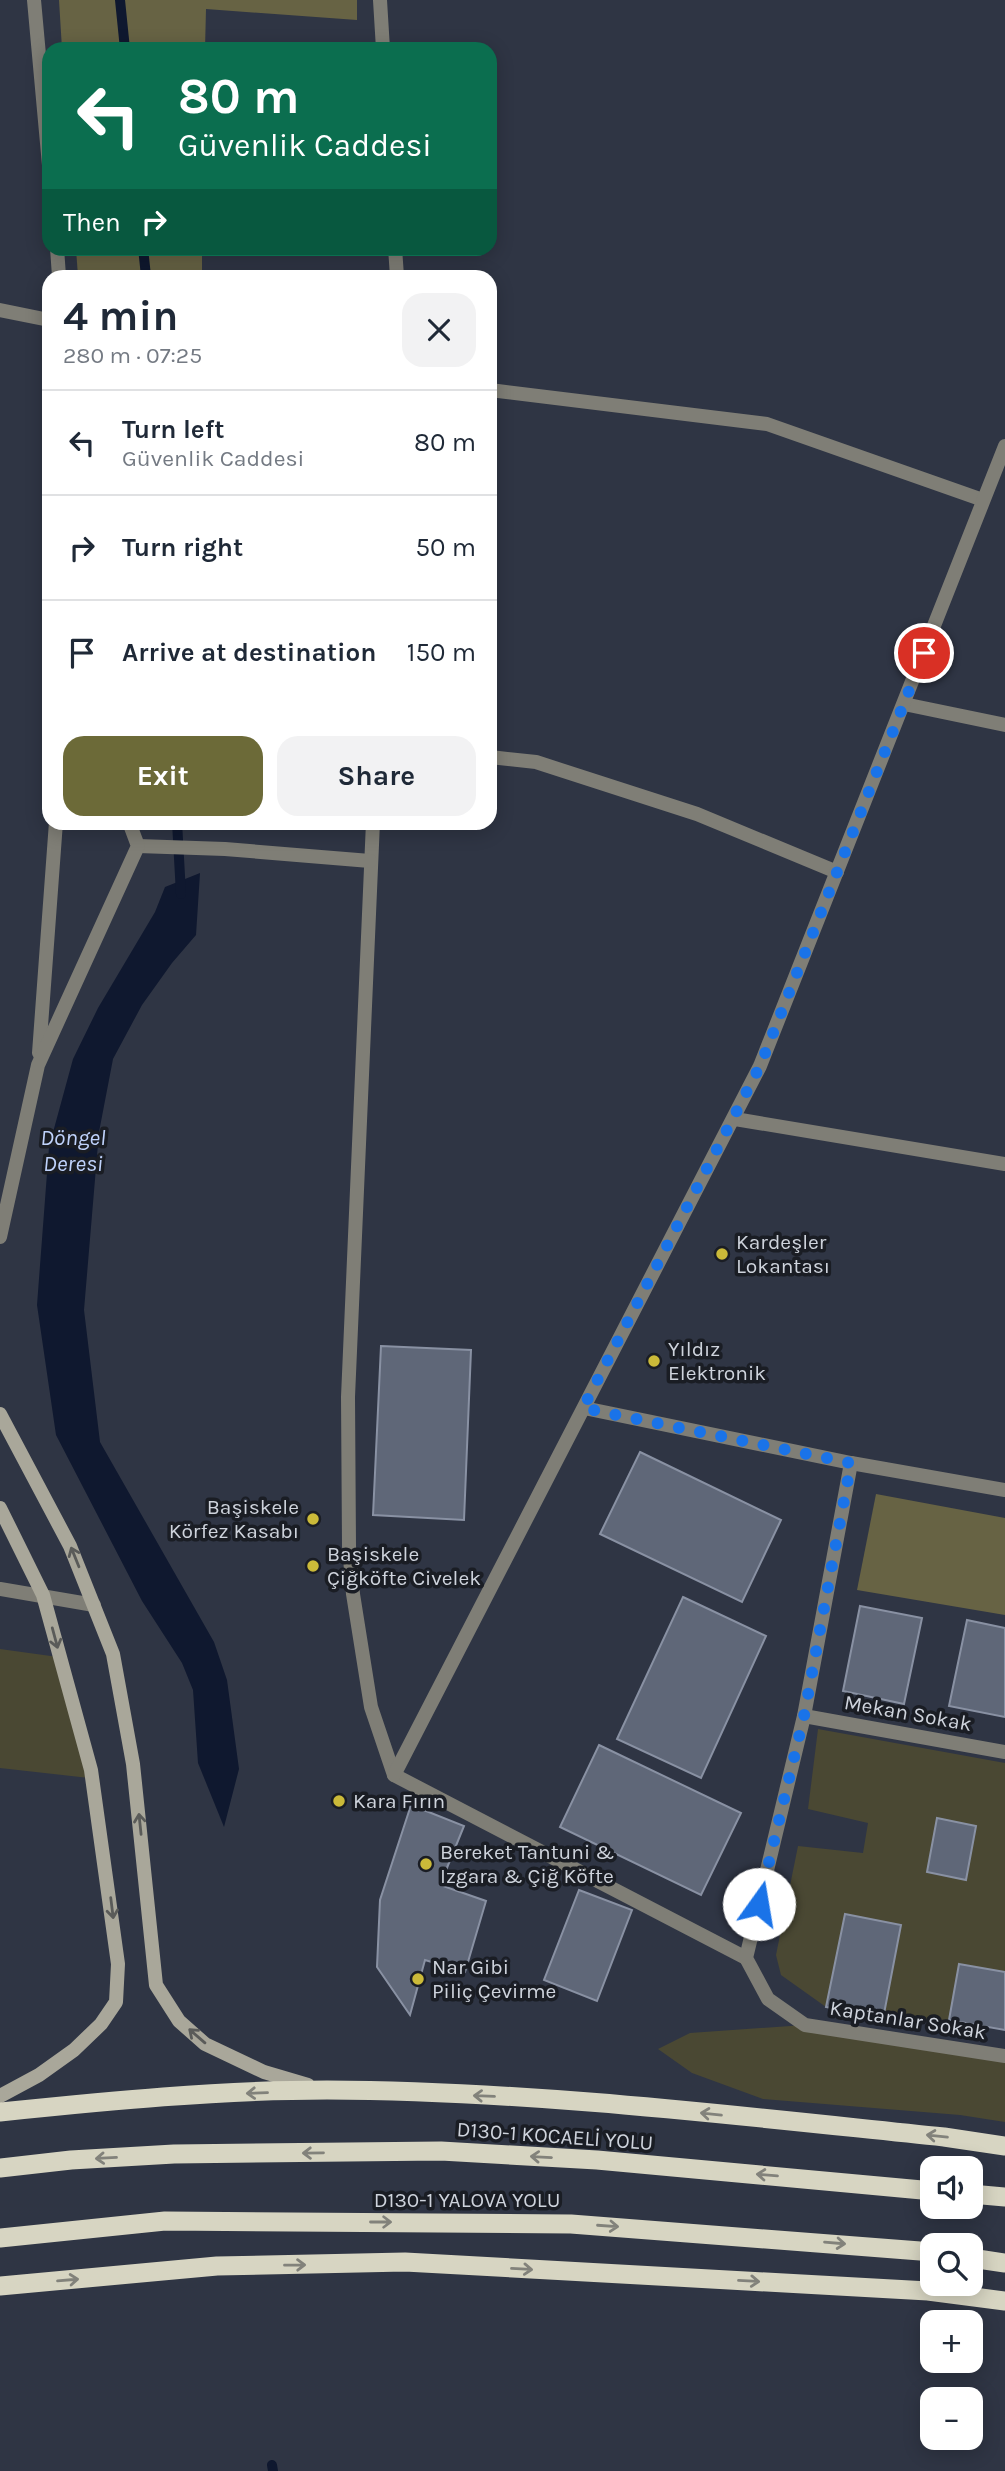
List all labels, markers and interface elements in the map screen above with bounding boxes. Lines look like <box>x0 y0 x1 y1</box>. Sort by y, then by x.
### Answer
text: 80 m <box>178 68 300 125</box>
icon: left <box>63 70 154 161</box>
text: Güvenlik Caddesi <box>178 127 432 164</box>
icon: right <box>135 203 173 241</box>
text: Then <box>63 207 121 238</box>
text: 4 min <box>63 291 178 341</box>
button: close <box>402 293 476 367</box>
text: 280 m · 07:25 <box>63 342 202 369</box>
text: Turn left <box>122 414 224 445</box>
icon: left <box>63 424 101 462</box>
text: 80 m <box>414 427 476 458</box>
text: Güvenlik Caddesi <box>122 445 304 472</box>
icon: right <box>63 529 101 567</box>
text: Turn right <box>122 532 243 563</box>
text: 50 m <box>415 532 476 563</box>
pin <box>894 623 954 683</box>
icon: arrive <box>63 634 101 672</box>
icon: arrive <box>905 634 943 672</box>
text: Arrive at destination <box>122 637 376 668</box>
text: 150 m <box>407 637 476 668</box>
button: Exit <box>63 736 263 816</box>
button: Share <box>277 736 476 816</box>
water label: Döngel Deresi <box>40 1124 106 1177</box>
place label: Kardeşler Lokantası <box>736 1230 830 1278</box>
marker: Kardeşler Lokantası <box>714 1246 730 1262</box>
place label: Yıldız Elektronik <box>668 1337 766 1385</box>
marker: Yıldız Elektronik <box>646 1353 662 1369</box>
place label: Başiskele Körfez Kasabı <box>169 1495 299 1543</box>
marker: Başiskele Körfez Kasabı <box>305 1511 321 1527</box>
place label: Başiskele Çiğköfte Civelek <box>327 1542 481 1590</box>
one-way arrow <box>67 1547 80 1569</box>
marker: Başiskele Çiğköfte Civelek <box>305 1558 321 1574</box>
one-way arrow <box>49 1626 62 1649</box>
street label: Mekan Sokak <box>842 1690 974 1736</box>
place label: Kara Fırın <box>353 1789 445 1813</box>
marker: Kara Fırın <box>331 1793 347 1809</box>
one-way arrow <box>133 1814 146 1836</box>
place label: Bereket Tantuni & Izgara & Çiğ Köfte <box>440 1840 614 1888</box>
marker: Bereket Tantuni & Izgara & Çiğ Köfte <box>418 1856 434 1872</box>
position arrow <box>722 1867 796 1941</box>
one-way arrow <box>105 1896 118 1919</box>
place label: Nar Gibi Piliç Çevirme <box>432 1955 556 2003</box>
marker: Nar Gibi Piliç Çevirme <box>410 1971 426 1987</box>
street label: Kaptanlar Sokak <box>828 1996 988 2044</box>
one-way arrow <box>189 2028 206 2045</box>
one-way arrow <box>246 2087 269 2100</box>
one-way arrow <box>473 2089 496 2102</box>
one-way arrow <box>700 2107 723 2120</box>
street label: D130-1 KOCAELİ YOLU <box>456 2117 654 2155</box>
one-way arrow <box>927 2129 949 2142</box>
one-way arrow <box>302 2146 325 2159</box>
one-way arrow <box>529 2150 552 2163</box>
one-way arrow <box>95 2152 118 2165</box>
map controls <box>920 2156 983 2450</box>
button: sound <box>920 2156 983 2219</box>
one-way arrow <box>756 2168 779 2181</box>
street label: D130-1 YALOVA YOLU <box>374 2188 560 2212</box>
one-way arrow <box>369 2215 392 2229</box>
one-way arrow <box>596 2220 619 2233</box>
button: search <box>920 2233 983 2296</box>
one-way arrow <box>823 2237 846 2250</box>
one-way arrow <box>283 2258 306 2271</box>
one-way arrow <box>510 2262 533 2275</box>
one-way arrow <box>56 2273 79 2286</box>
one-way arrow <box>738 2275 760 2288</box>
button: + <box>920 2310 983 2373</box>
button: − <box>920 2387 983 2450</box>

